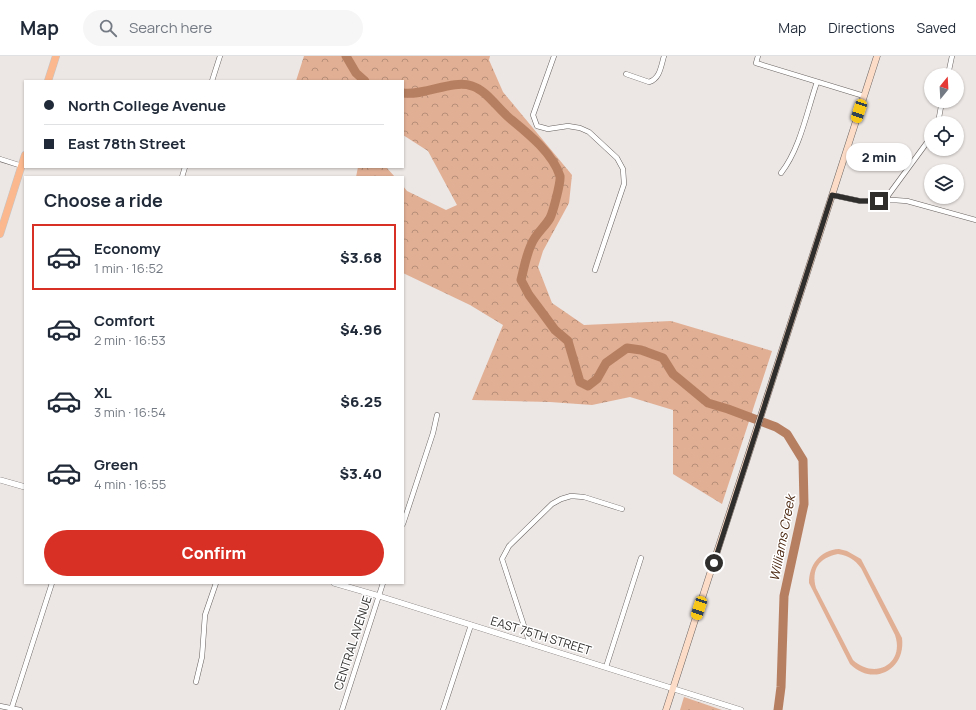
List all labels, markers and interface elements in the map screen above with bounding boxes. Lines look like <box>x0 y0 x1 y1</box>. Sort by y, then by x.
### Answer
search box <box>83 10 363 46</box>
text: Map <box>20 15 59 41</box>
icon: search <box>97 17 119 39</box>
text: Search here <box>129 17 212 38</box>
text: Map <box>778 18 806 37</box>
text: Directions <box>828 18 895 37</box>
text: Saved <box>917 18 956 37</box>
north arrow <box>924 68 964 108</box>
map controls <box>924 68 964 204</box>
text: North College Avenue <box>68 95 226 116</box>
car <box>850 98 868 124</box>
button: locate <box>924 116 964 156</box>
text: East 78th Street <box>68 133 186 154</box>
callout: 2 min <box>846 143 912 171</box>
text: 2 min <box>862 148 896 166</box>
button: layers <box>924 164 964 204</box>
text: Choose a ride <box>44 188 163 212</box>
route end <box>870 192 888 210</box>
text: Economy <box>94 238 161 259</box>
icon: car <box>46 239 82 275</box>
text: $3.68 <box>340 247 382 268</box>
text: 1 min · 16:52 <box>94 259 163 277</box>
text: Comfort <box>94 310 155 331</box>
icon: car <box>46 311 82 347</box>
text: $4.96 <box>340 319 382 340</box>
text: 2 min · 16:53 <box>94 331 166 349</box>
text: XL <box>94 382 112 403</box>
icon: car <box>46 383 82 419</box>
text: $6.25 <box>340 391 382 412</box>
text: 3 min · 16:54 <box>94 403 166 421</box>
text: Green <box>94 454 138 475</box>
icon: car <box>46 455 82 491</box>
text: $3.40 <box>339 463 382 484</box>
text: 4 min · 16:55 <box>94 475 166 493</box>
water label: Williams Creek <box>765 491 800 583</box>
button: Confirm <box>44 530 384 576</box>
route start <box>705 554 723 572</box>
street label: CENTRAL AVENUE <box>329 593 376 692</box>
car <box>690 595 708 621</box>
street label: EAST 75TH STREET <box>489 612 594 659</box>

